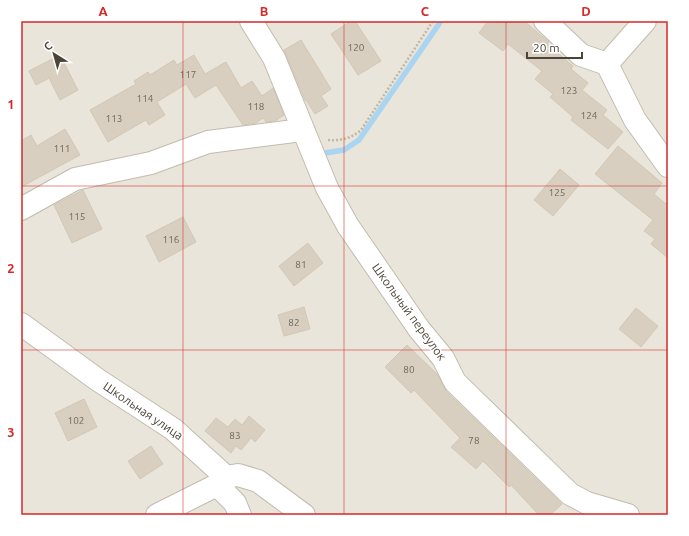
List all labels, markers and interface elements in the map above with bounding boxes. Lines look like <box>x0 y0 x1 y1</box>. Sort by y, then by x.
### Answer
text: A <box>98 4 108 18</box>
text: B <box>260 4 269 18</box>
text: C <box>421 4 430 18</box>
text: D <box>581 4 591 18</box>
north arrow <box>34 34 74 74</box>
scale bar <box>527 34 582 60</box>
text: С <box>42 39 54 53</box>
text: 20 m <box>533 41 560 54</box>
house number: 120 <box>348 42 365 53</box>
house number: 117 <box>180 69 196 80</box>
house number: 123 <box>561 85 577 96</box>
house number: 114 <box>137 93 154 104</box>
text: 1 <box>7 97 15 111</box>
house number: 118 <box>248 101 265 112</box>
house number: 124 <box>581 110 598 121</box>
house number: 113 <box>106 113 122 124</box>
house number: 111 <box>54 143 70 154</box>
house number: 125 <box>549 187 565 198</box>
house number: 115 <box>69 211 85 222</box>
house number: 116 <box>163 234 180 245</box>
house number: 81 <box>295 259 307 270</box>
text: 2 <box>7 261 15 275</box>
street label: Школьный переулок <box>370 261 449 363</box>
house number: 82 <box>288 317 300 328</box>
house number: 80 <box>403 364 415 375</box>
street label: Школьная улица <box>101 379 186 442</box>
house number: 102 <box>68 415 84 426</box>
text: 3 <box>7 425 15 439</box>
house number: 83 <box>229 430 241 441</box>
house number: 78 <box>468 435 480 446</box>

